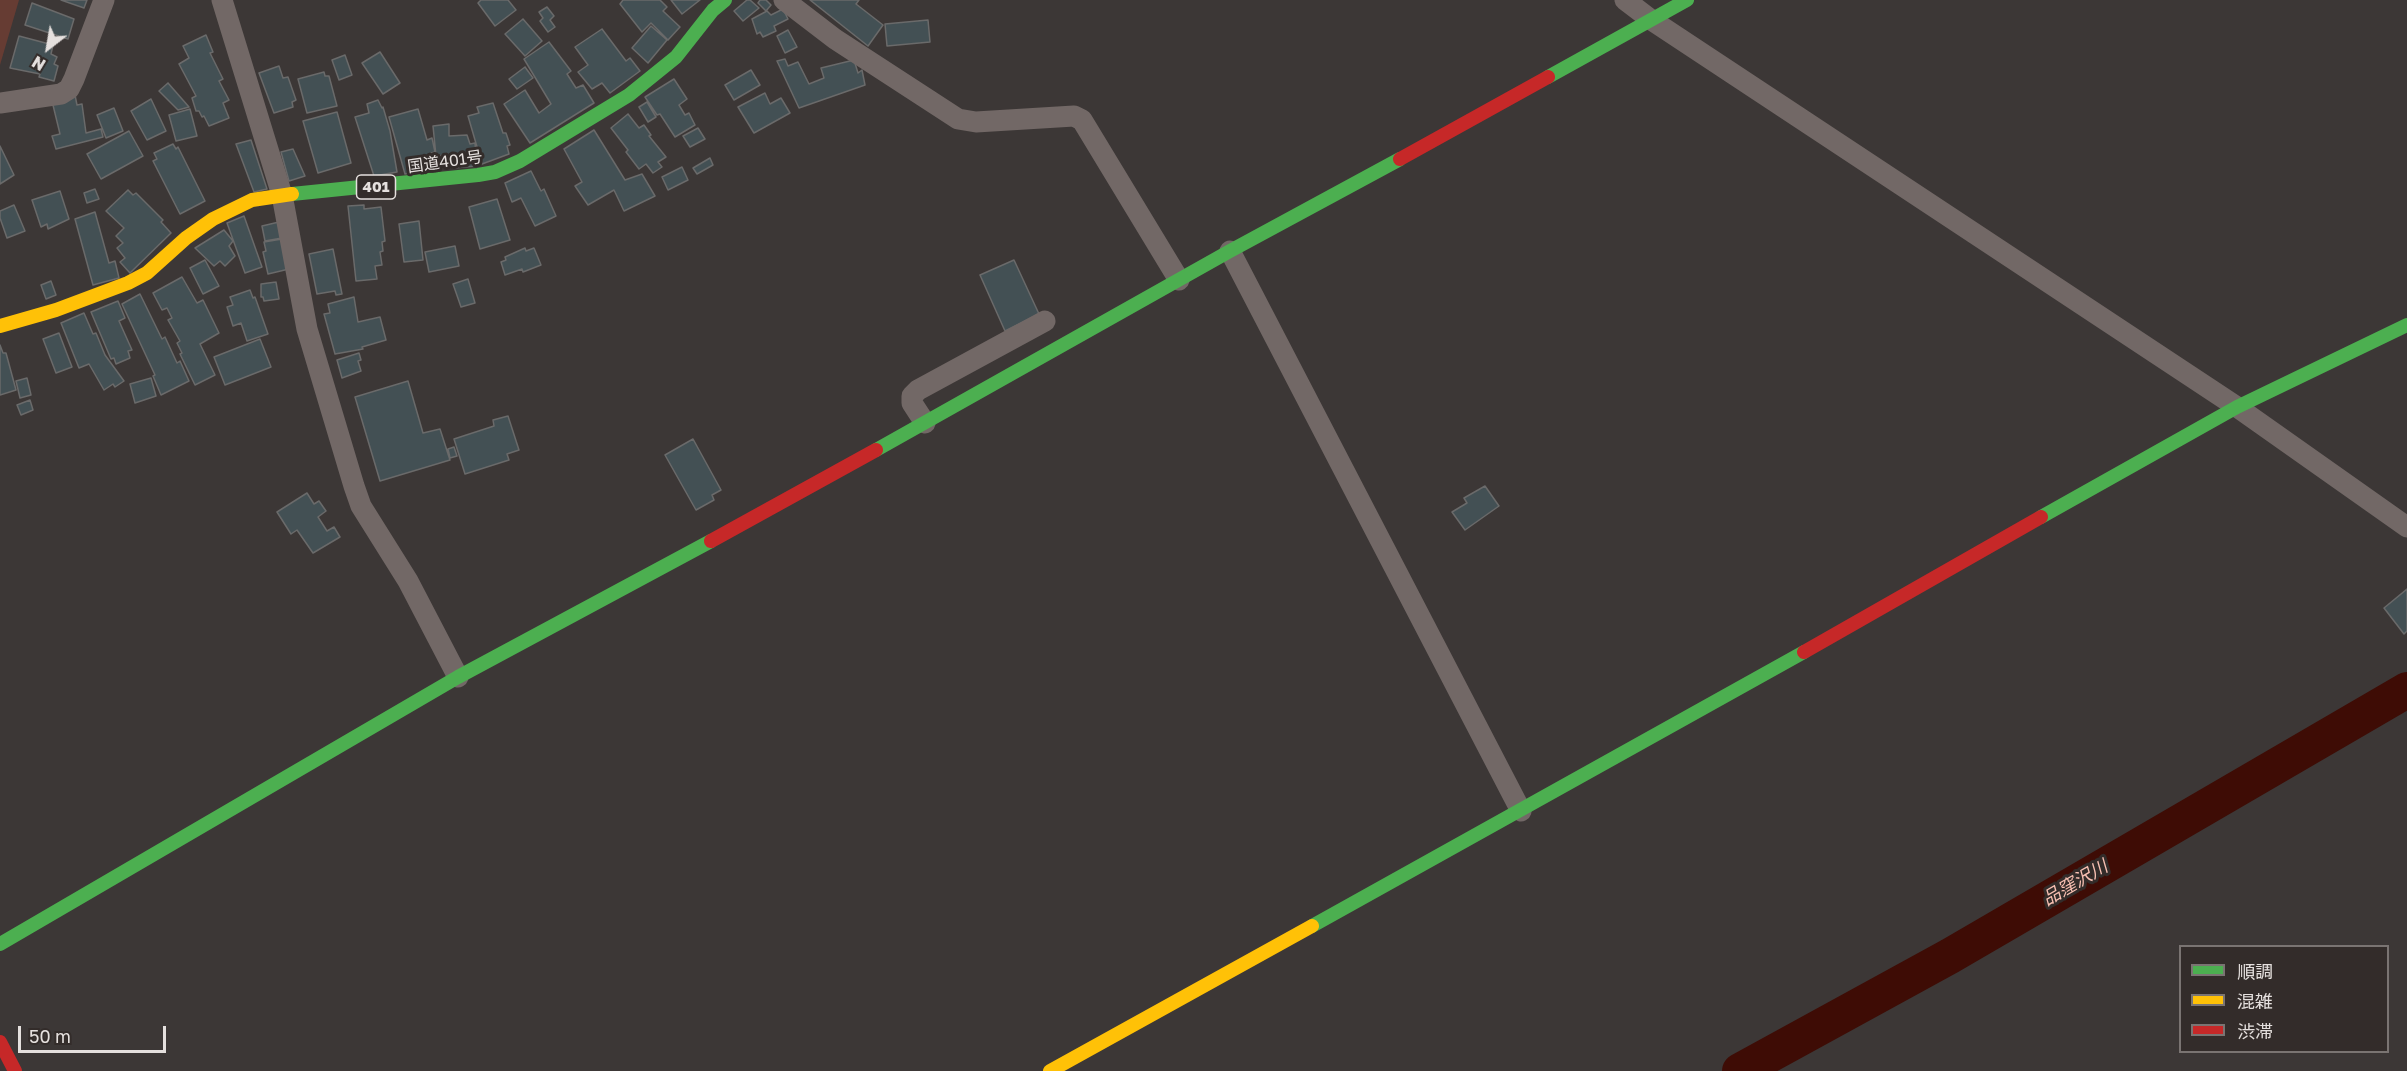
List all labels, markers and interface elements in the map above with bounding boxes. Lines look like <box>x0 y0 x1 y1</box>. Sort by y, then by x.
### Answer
north arrow <box>18 18 78 78</box>
text: N <box>28 52 49 75</box>
street label: 国道401号 <box>406 147 484 177</box>
road number: 401 <box>356 175 395 199</box>
water label: 品窪沢川 <box>2038 856 2112 910</box>
legend <box>2179 945 2389 1053</box>
text: 順調 <box>2237 960 2273 982</box>
text: 混雑 <box>2237 990 2273 1012</box>
scale bar <box>21 1014 170 1052</box>
text: 渋滞 <box>2237 1020 2273 1042</box>
text: 50 m <box>29 1025 71 1047</box>

